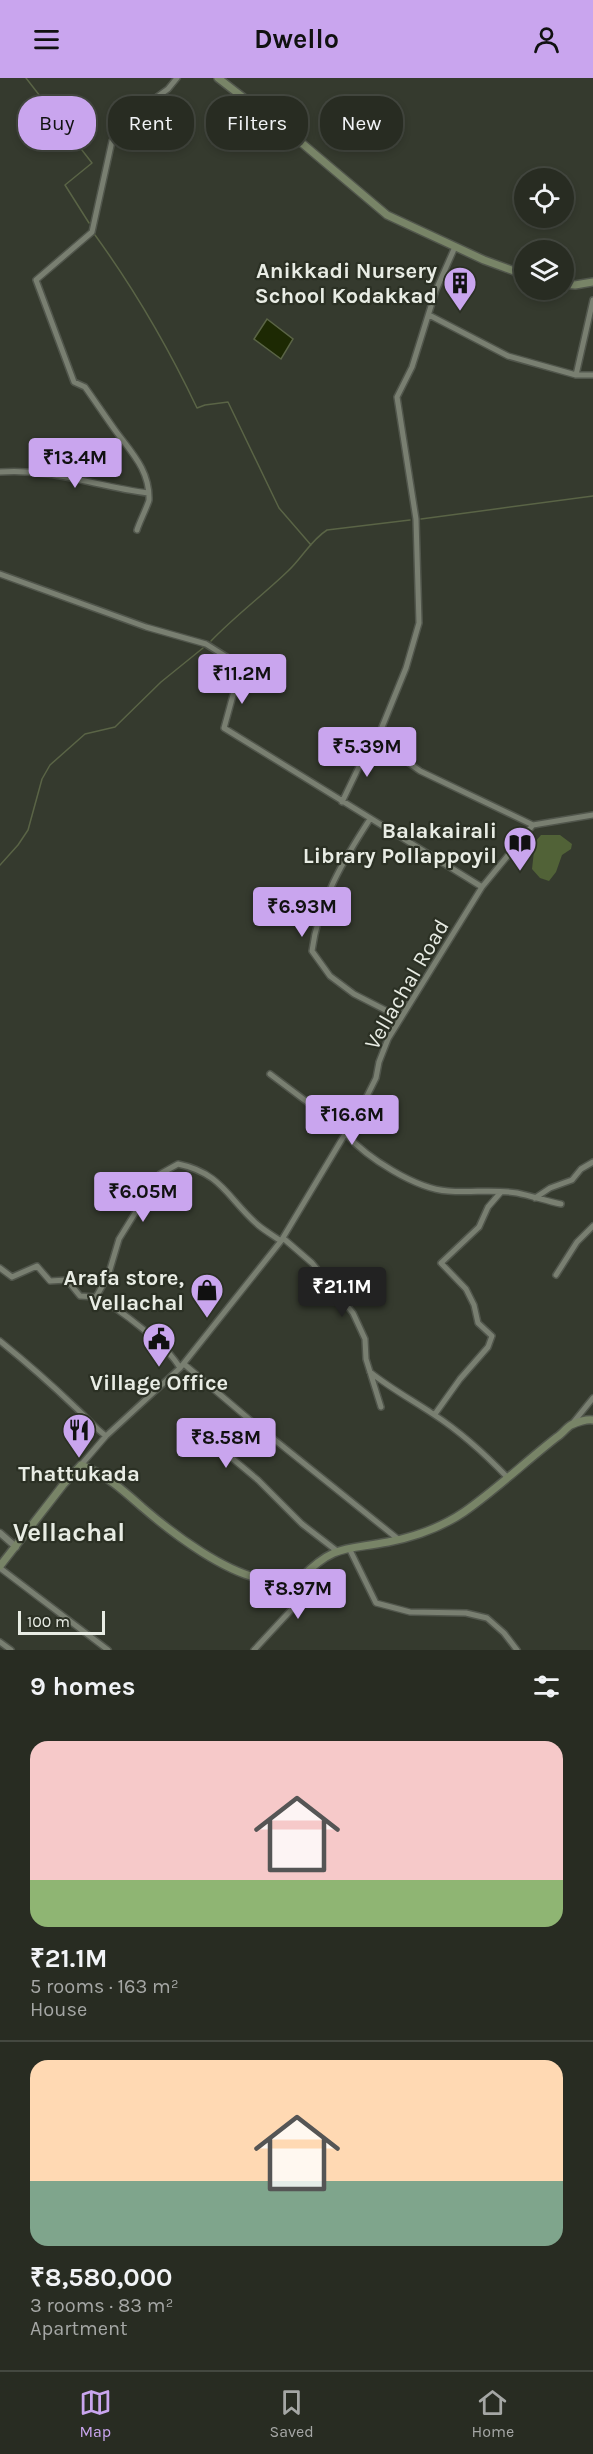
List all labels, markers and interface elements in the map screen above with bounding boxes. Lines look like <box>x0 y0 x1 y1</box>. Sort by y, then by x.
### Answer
icon: menu <box>30 23 63 56</box>
text: Dwello <box>254 23 339 55</box>
icon: person <box>530 23 563 56</box>
chip: Buy <box>18 96 96 150</box>
chip: Rent <box>108 96 194 150</box>
chip: Filters <box>206 96 308 150</box>
chip: New <box>320 96 403 150</box>
map controls <box>514 168 574 300</box>
button: locate <box>514 168 574 228</box>
button: layers <box>514 240 574 300</box>
place label: Anikkadi Nursery School Kodakkad <box>255 258 437 309</box>
building icon: Anikkadi Nursery School Kodakkad <box>442 265 478 312</box>
pin: ₹13.4M <box>26 438 124 489</box>
text: ₹13.4M <box>43 446 107 469</box>
pin: ₹11.2M <box>193 654 291 705</box>
text: ₹11.2M <box>212 662 272 685</box>
pin: ₹5.39M <box>318 727 416 778</box>
text: ₹5.39M <box>332 735 402 758</box>
place label: Balakairali Library Pollappoyil <box>303 818 497 869</box>
library icon: Balakairali Library Pollappoyil <box>502 825 538 872</box>
pin: ₹6.93M <box>253 887 351 938</box>
text: ₹6.93M <box>267 895 337 918</box>
street label: Vellachal Road <box>359 915 455 1054</box>
pin: ₹16.6M <box>303 1095 401 1146</box>
text: ₹16.6M <box>320 1103 384 1126</box>
pin: ₹6.05M <box>94 1172 192 1223</box>
text: ₹6.05M <box>108 1180 178 1203</box>
place label: Arafa store, Vellachal <box>64 1265 184 1316</box>
pin: ₹21.1M <box>293 1267 391 1318</box>
shop icon: Arafa store, Vellachal <box>189 1272 225 1319</box>
text: ₹21.1M <box>312 1275 372 1298</box>
public building icon: Village Office <box>141 1321 177 1368</box>
place label: Village Office <box>90 1370 228 1396</box>
restaurant icon: Thattukada <box>61 1412 97 1459</box>
pin: ₹8.58M <box>177 1418 275 1469</box>
text: ₹8.58M <box>191 1426 261 1449</box>
place label: Thattukada <box>18 1461 140 1487</box>
district label: Vellachal <box>13 1517 125 1548</box>
pin: ₹8.97M <box>249 1569 347 1620</box>
text: ₹8.97M <box>264 1577 332 1600</box>
scale bar <box>18 1608 105 1636</box>
text: 100 m <box>27 1612 70 1631</box>
icon: filters <box>530 1670 563 1703</box>
text: 9 homes <box>30 1671 136 1702</box>
icon: home <box>243 1780 351 1888</box>
text: ₹21.1M <box>30 1943 107 1974</box>
text: 5 rooms · 163 m² <box>30 1975 179 1998</box>
text: House <box>30 1998 87 2021</box>
icon: home <box>243 2099 351 2207</box>
text: ₹8,580,000 <box>30 2262 173 2293</box>
text: 3 rooms · 83 m² <box>30 2294 174 2317</box>
text: Apartment <box>30 2317 128 2340</box>
tab: Map <box>79 2386 112 2441</box>
tab: Saved <box>270 2386 314 2441</box>
tab: Home <box>472 2386 514 2441</box>

